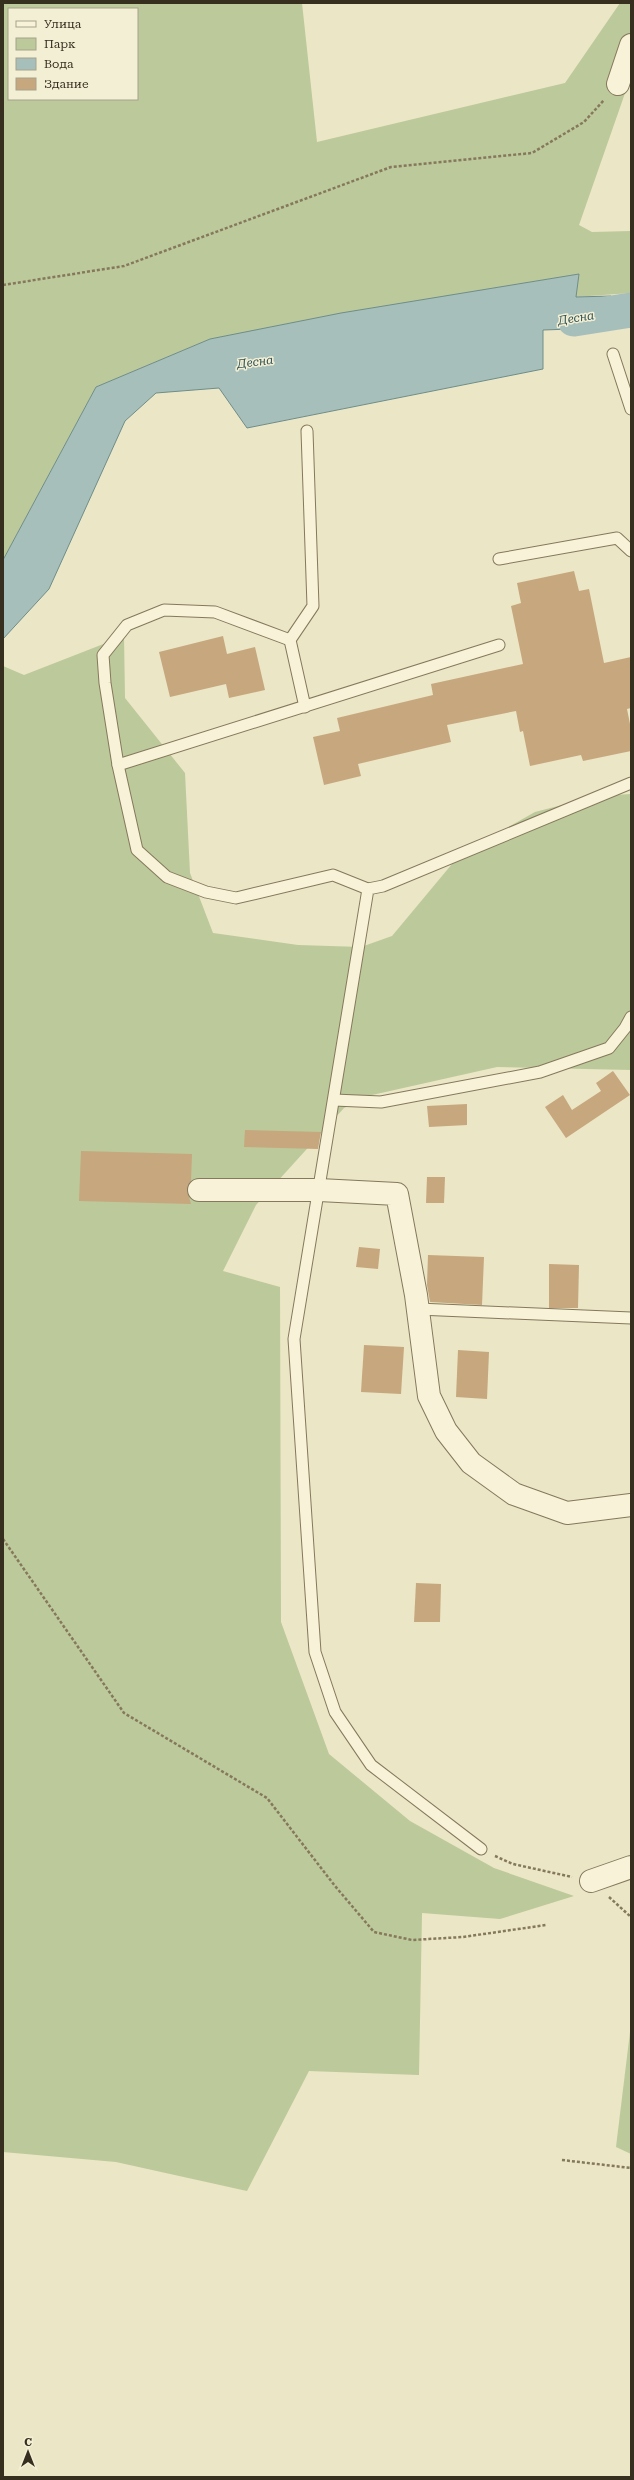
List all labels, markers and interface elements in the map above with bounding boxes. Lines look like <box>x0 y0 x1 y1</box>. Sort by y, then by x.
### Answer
legend <box>8 8 138 100</box>
text: Улица <box>44 17 82 31</box>
text: Парк <box>44 37 76 51</box>
text: Вода <box>44 57 74 71</box>
text: Здание <box>44 77 89 91</box>
water label: Десна <box>556 308 595 328</box>
water label: Десна <box>235 353 274 371</box>
north arrow <box>8 2432 48 2472</box>
text: С <box>24 2436 32 2449</box>

